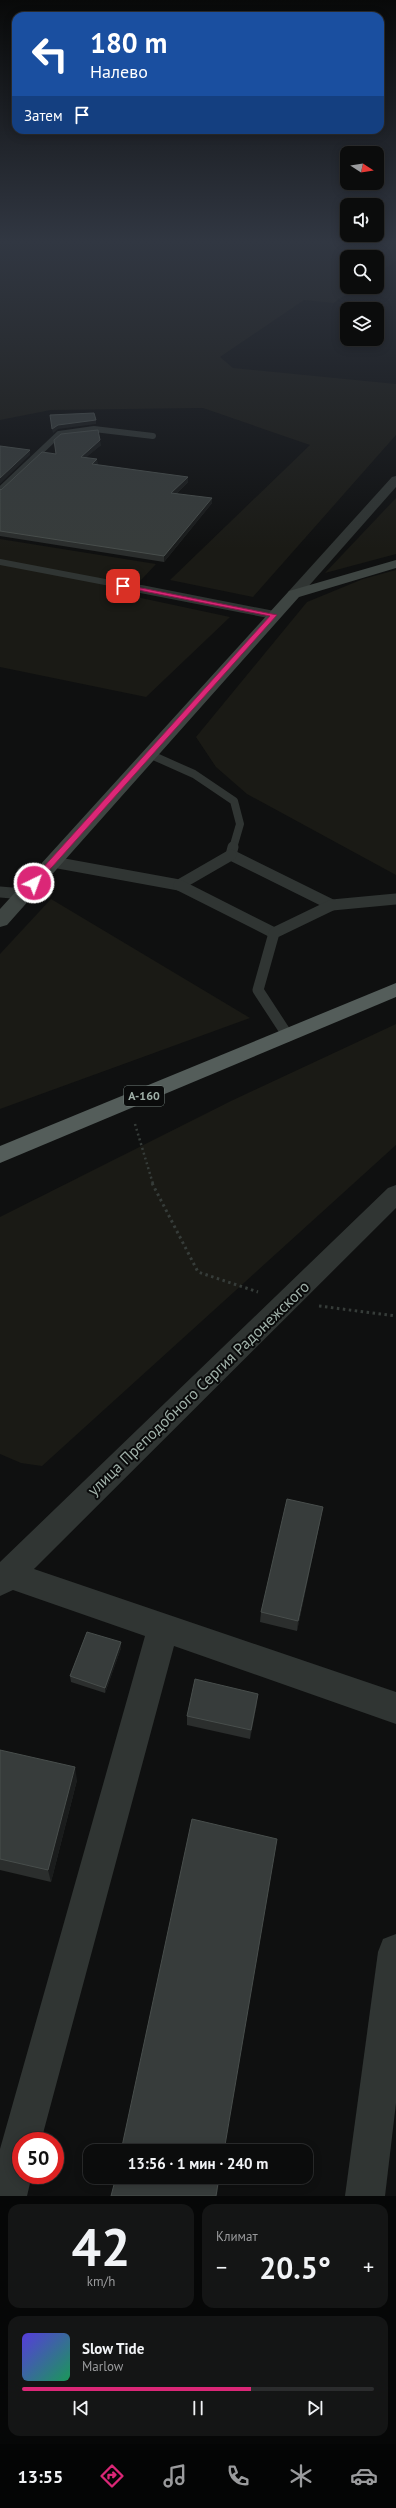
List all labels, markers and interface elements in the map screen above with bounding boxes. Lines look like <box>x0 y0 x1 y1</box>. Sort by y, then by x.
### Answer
text: 180 m <box>90 24 167 61</box>
icon: left <box>24 28 76 80</box>
text: Налево <box>90 60 148 83</box>
icon: arrive <box>71 104 93 126</box>
text: Затем <box>24 106 63 125</box>
north arrow <box>340 146 384 190</box>
map controls <box>340 146 384 346</box>
button: sound <box>340 198 384 242</box>
button: search <box>340 250 384 294</box>
button: layers <box>340 302 384 346</box>
pin <box>106 569 140 603</box>
icon: arrive <box>112 575 134 597</box>
position arrow <box>13 862 55 904</box>
road number: А-160 <box>124 1086 164 1106</box>
street label: улица Преподобного Сергия Радонежского <box>83 1276 313 1500</box>
speed limit sign: 50 <box>12 2132 64 2184</box>
text: 13:56 · 1 мин · 240 m <box>128 2154 268 2173</box>
text: 42 <box>72 2213 130 2280</box>
text: Климат <box>216 2228 258 2245</box>
text: 20.5° <box>259 2248 331 2287</box>
text: − <box>216 2253 227 2281</box>
text: + <box>363 2253 374 2281</box>
text: km/h <box>87 2273 115 2290</box>
text: Slow Tide <box>82 2339 144 2358</box>
text: Marlow <box>82 2358 123 2375</box>
icon: previous <box>70 2397 92 2419</box>
icon: pause <box>187 2397 209 2419</box>
icon: next <box>304 2397 326 2419</box>
icon: directions <box>98 2462 126 2490</box>
icon: music <box>161 2462 189 2490</box>
icon: phone <box>224 2462 252 2490</box>
icon: climate <box>287 2462 315 2490</box>
icon: car <box>350 2462 378 2490</box>
text: 13:55 <box>18 2465 63 2488</box>

